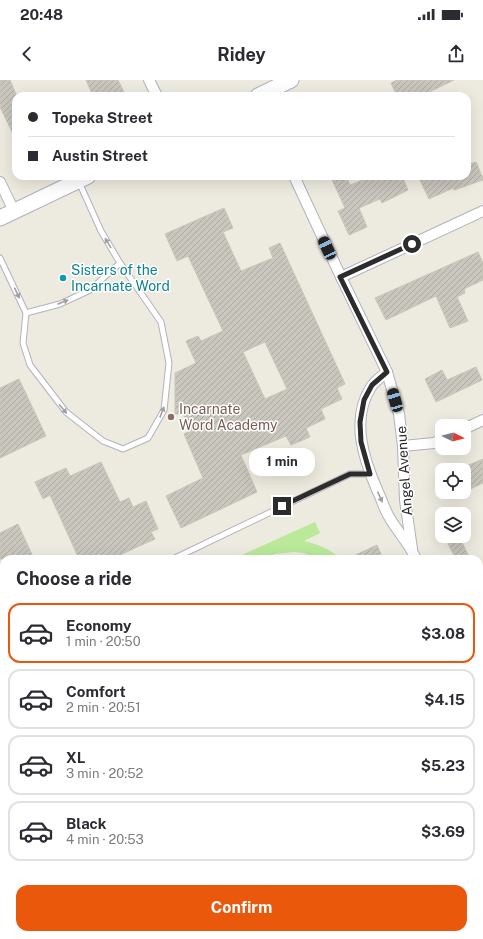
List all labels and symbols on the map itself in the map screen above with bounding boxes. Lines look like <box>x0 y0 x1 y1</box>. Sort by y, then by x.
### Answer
car <box>316 235 338 261</box>
route start <box>403 235 421 253</box>
one-way arrow <box>105 237 112 249</box>
place label: Sisters of the Incarnate Word <box>71 262 170 294</box>
marker: Sisters of the Incarnate Word <box>58 273 68 283</box>
one-way arrow <box>14 288 20 300</box>
one-way arrow <box>58 299 70 305</box>
car <box>386 387 404 413</box>
place label: Incarnate Word Academy <box>179 401 278 433</box>
one-way arrow <box>59 403 68 414</box>
one-way arrow <box>159 405 165 417</box>
marker: Incarnate Word Academy <box>166 412 176 422</box>
north arrow <box>435 419 471 455</box>
street label: Angel Avenue <box>393 425 415 517</box>
callout: 1 min <box>249 448 315 476</box>
one-way arrow <box>377 491 383 502</box>
route end <box>273 497 291 515</box>

